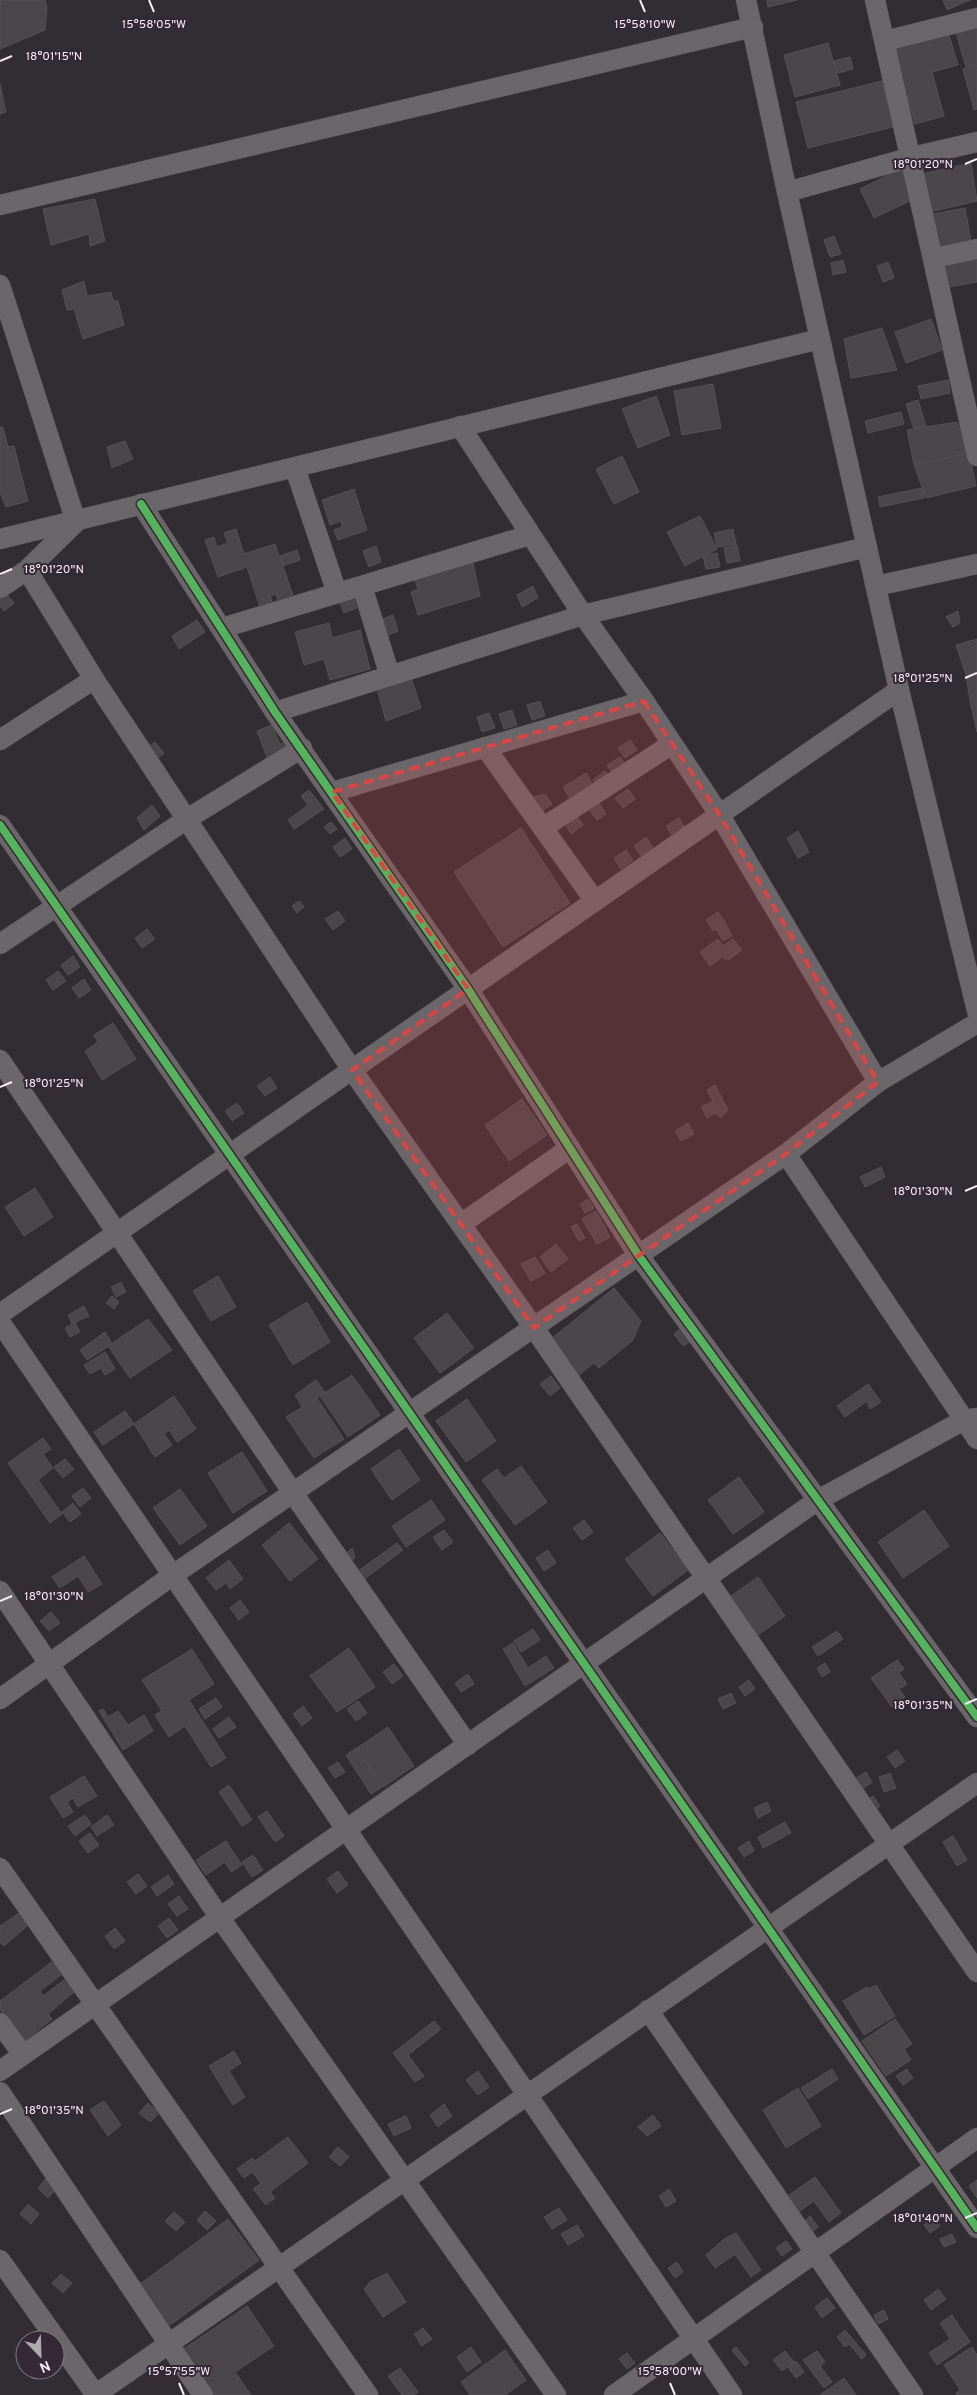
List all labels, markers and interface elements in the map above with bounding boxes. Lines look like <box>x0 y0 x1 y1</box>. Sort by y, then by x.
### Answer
text: 15°58'05"W <box>122 17 186 33</box>
text: 15°58'10"W <box>614 17 676 33</box>
text: 18°01'15"N <box>26 49 82 65</box>
text: 18°01'20"N <box>893 157 953 173</box>
text: 18°01'20"N <box>24 562 84 578</box>
text: 18°01'25"N <box>893 671 953 687</box>
text: 18°01'25"N <box>24 1076 84 1092</box>
text: 18°01'30"N <box>893 1184 953 1200</box>
text: 18°01'30"N <box>24 1589 84 1605</box>
text: 18°01'35"N <box>893 1698 953 1714</box>
text: 18°01'35"N <box>24 2103 84 2119</box>
text: 18°01'40"N <box>893 2211 953 2227</box>
north arrow <box>15 2330 65 2380</box>
text: N <box>37 2356 52 2375</box>
text: 15°57'55"W <box>148 2364 210 2380</box>
text: 15°58'00"W <box>638 2364 702 2380</box>

